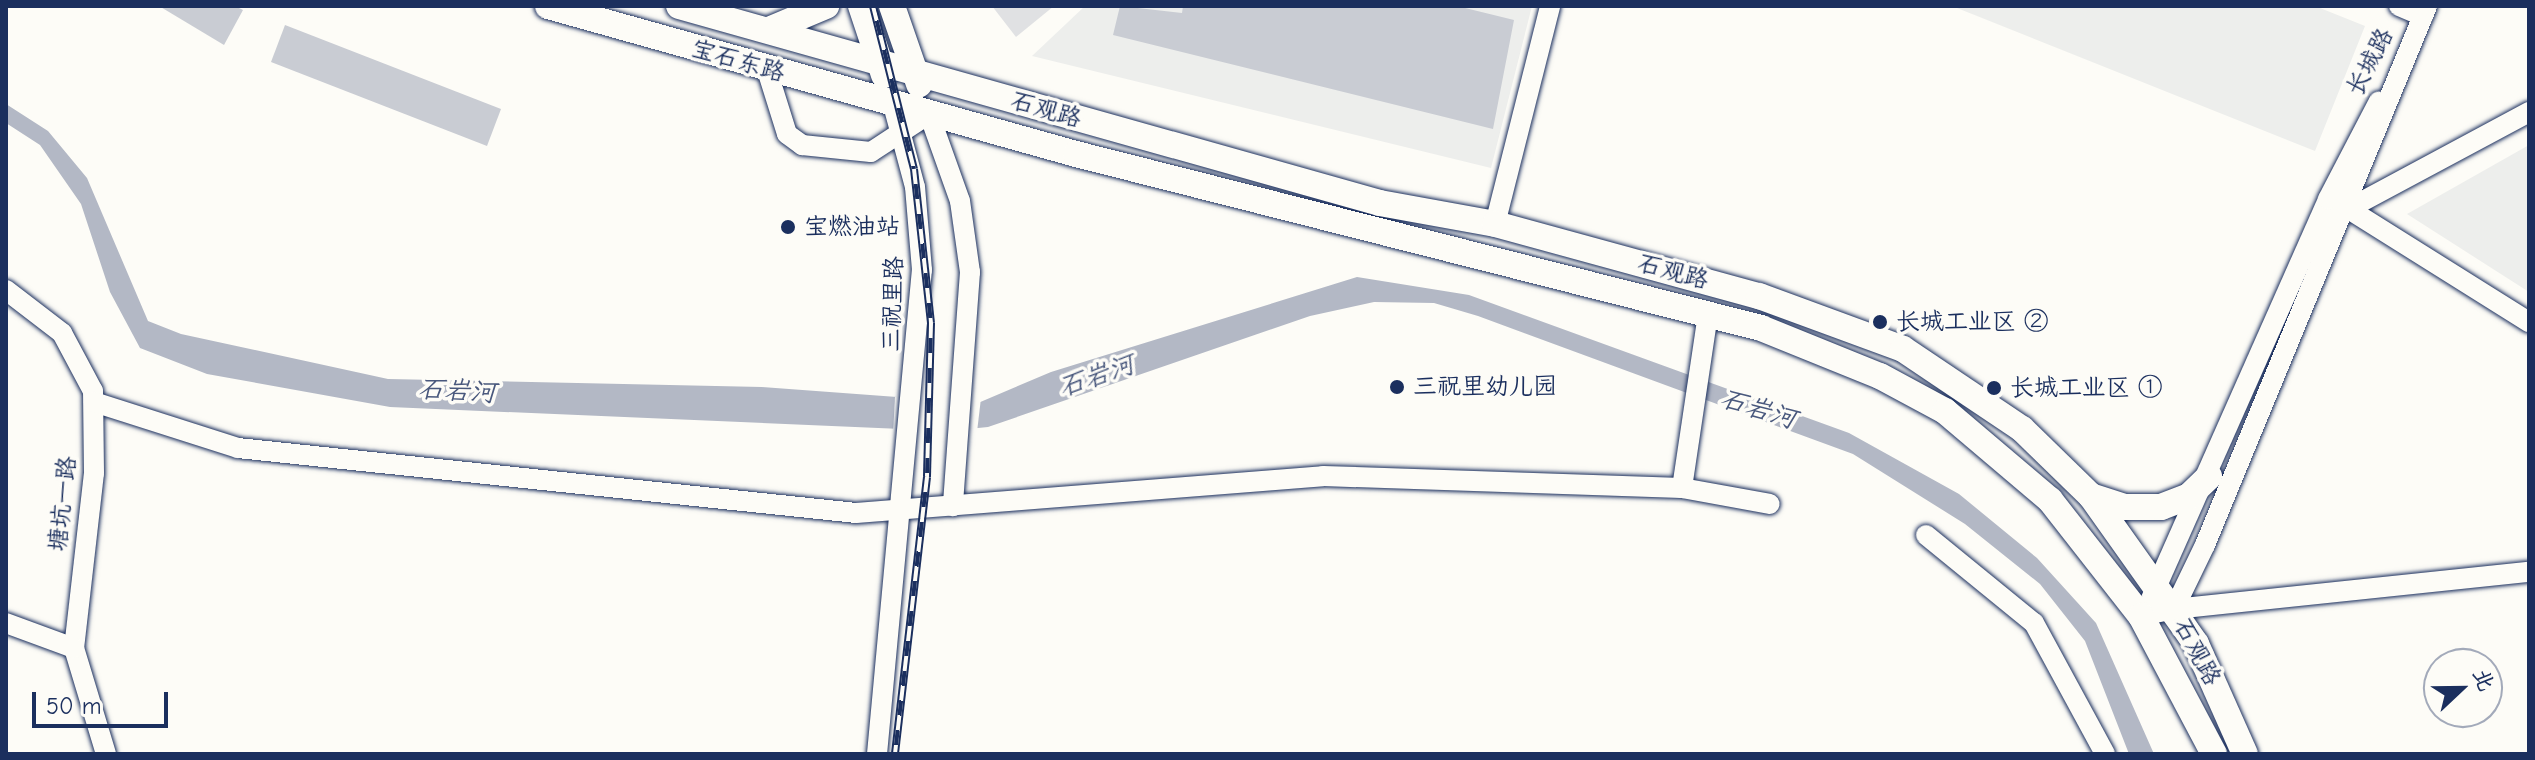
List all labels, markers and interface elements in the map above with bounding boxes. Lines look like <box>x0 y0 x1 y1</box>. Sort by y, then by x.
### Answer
street label: 长城路 <box>2340 23 2400 101</box>
street label: 宝石东路 <box>688 34 788 88</box>
street label: 石观路 <box>1007 86 1085 134</box>
place label: 宝燃油站 <box>804 213 900 241</box>
marker: 宝燃油站 <box>779 218 797 236</box>
street label: 石观路 <box>1634 249 1712 295</box>
street label: 三祝里路 <box>877 256 909 352</box>
place label: 长城工业区 ② <box>1896 308 2048 336</box>
marker: 长城工业区 ② <box>1871 313 1889 331</box>
water label: 石岩河 <box>1055 350 1139 404</box>
place label: 三祝里幼儿园 <box>1413 373 1557 401</box>
water label: 石岩河 <box>417 374 497 410</box>
place label: 长城工业区 ① <box>2010 374 2162 402</box>
marker: 三祝里幼儿园 <box>1388 378 1406 396</box>
marker: 长城工业区 ① <box>1985 379 2003 397</box>
water label: 石岩河 <box>1716 384 1800 436</box>
street label: 塘坑一路 <box>44 455 82 553</box>
street label: 石观路 <box>2167 613 2227 691</box>
north arrow <box>2423 648 2503 728</box>
text: 北 <box>2467 665 2500 695</box>
scale bar <box>36 676 172 726</box>
text: 50 m <box>46 692 102 720</box>

